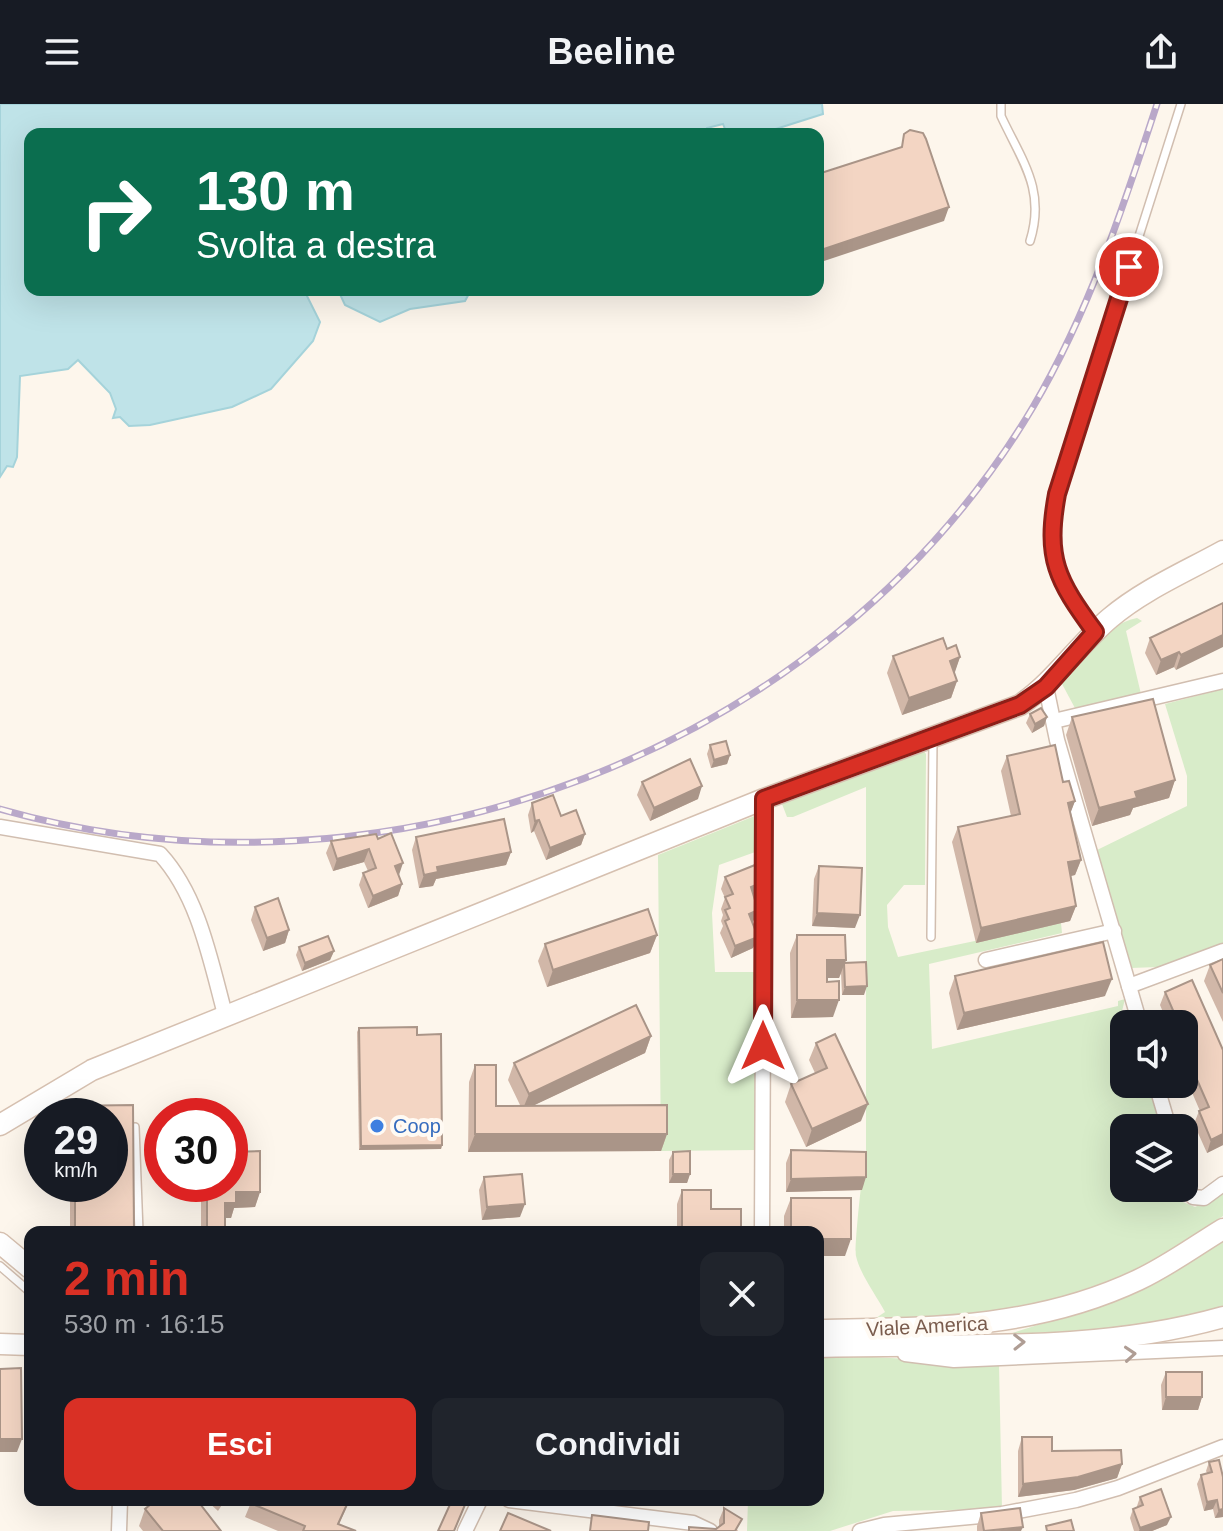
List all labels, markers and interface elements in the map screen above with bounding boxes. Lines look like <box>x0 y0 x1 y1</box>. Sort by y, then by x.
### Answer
icon: menu <box>40 30 84 74</box>
icon: share <box>1139 30 1183 74</box>
text: Beeline <box>547 31 676 72</box>
text: 130 m <box>196 159 355 222</box>
icon: right <box>64 160 168 264</box>
text: Svolta a destra <box>196 225 436 266</box>
pin <box>1095 233 1163 301</box>
icon: arrive <box>1107 245 1151 289</box>
position arrow <box>721 1004 805 1088</box>
map controls <box>1110 1010 1198 1202</box>
button: sound <box>1110 1010 1198 1098</box>
speed limit sign: 30 <box>144 1098 248 1202</box>
button: layers <box>1110 1114 1198 1202</box>
place label: Coop <box>393 1115 441 1137</box>
marker: Coop <box>368 1117 386 1135</box>
text: 29 <box>54 1118 98 1162</box>
text: km/h <box>54 1159 98 1181</box>
text: 2 min <box>64 1252 189 1305</box>
button: close <box>700 1252 784 1336</box>
text: 530 m · 16:15 <box>64 1309 224 1339</box>
street label: Viale America <box>866 1312 989 1340</box>
one-way arrow <box>1013 1333 1026 1351</box>
one-way arrow <box>1124 1346 1137 1363</box>
button: Esci <box>64 1398 416 1490</box>
button: Condividi <box>432 1398 784 1490</box>

